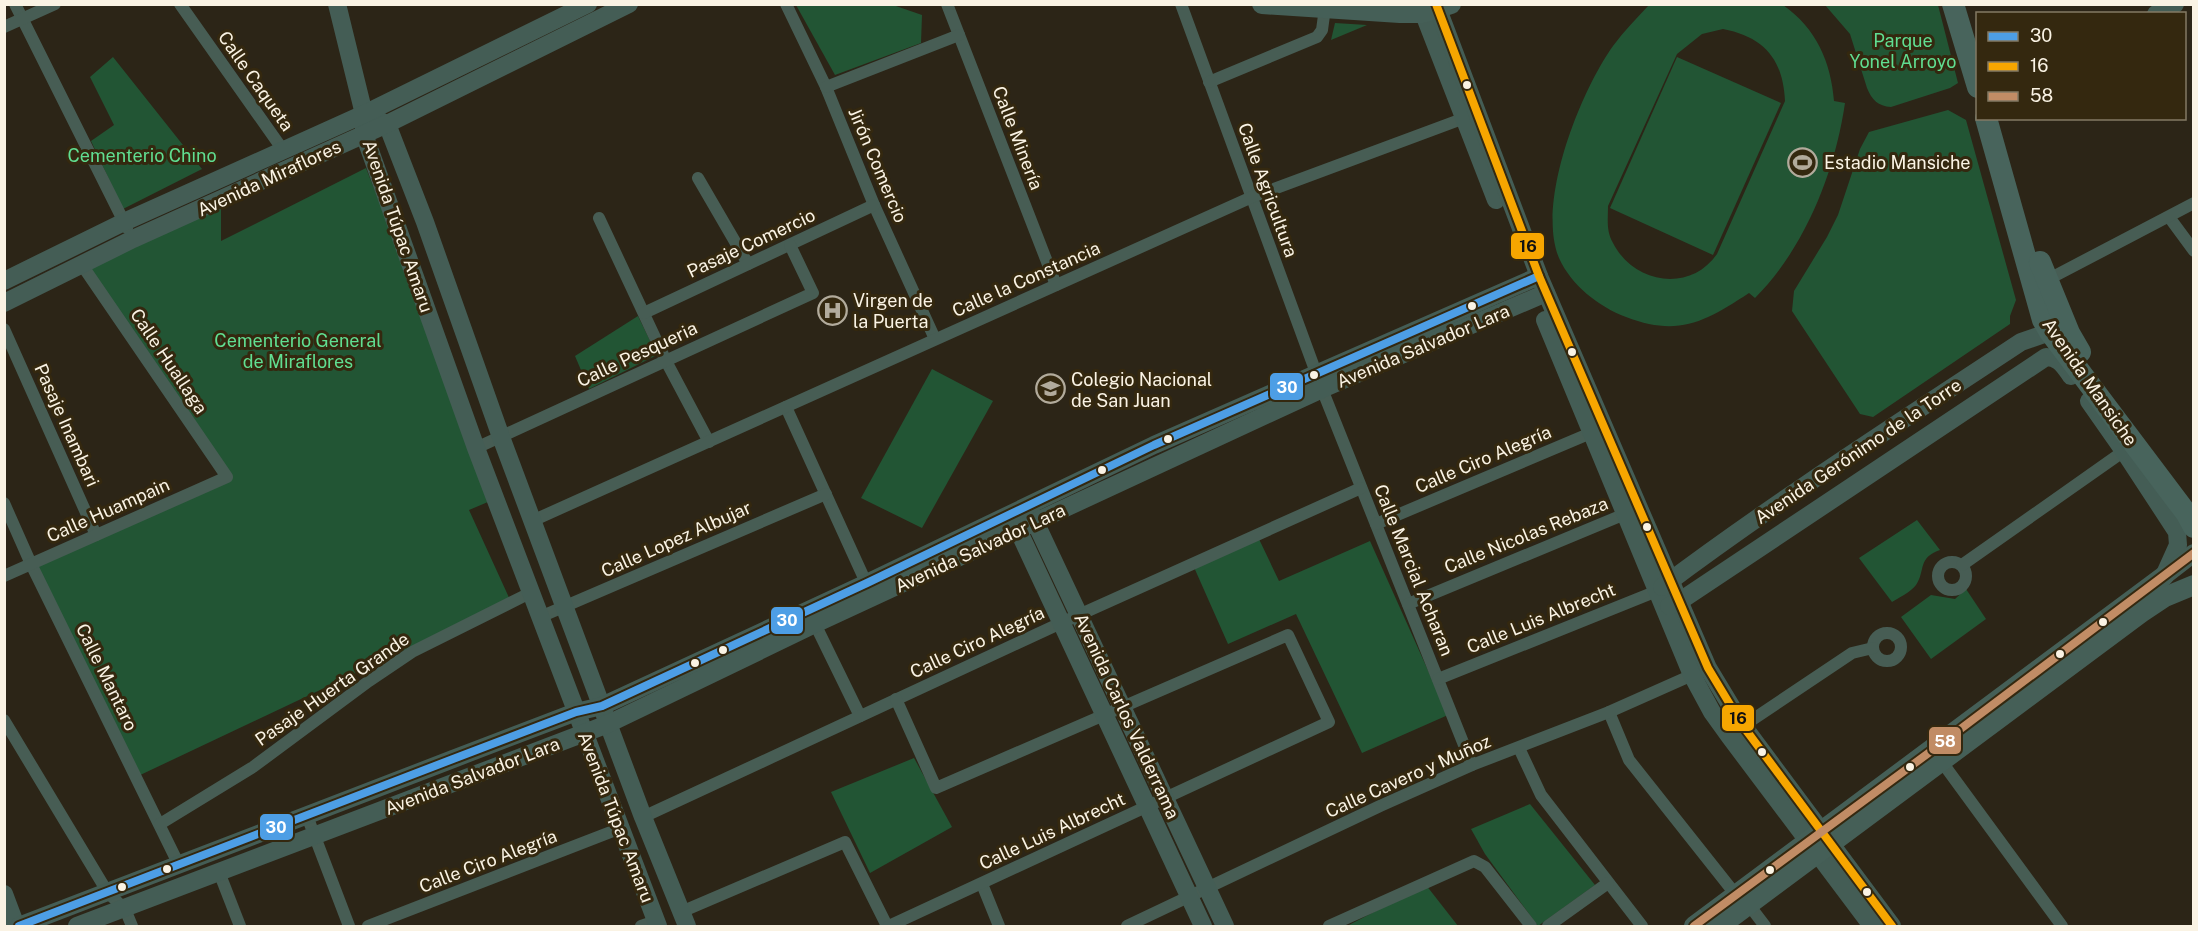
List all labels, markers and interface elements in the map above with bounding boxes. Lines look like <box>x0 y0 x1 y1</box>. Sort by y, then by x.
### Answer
legend <box>1976 12 2186 120</box>
text: 30 <box>2030 25 2052 46</box>
street label: Calle Caqueta <box>214 27 298 135</box>
park label: Parque Yonel Arroyo <box>1850 30 1956 72</box>
text: 16 <box>2030 55 2049 76</box>
unlabelled marker <box>1461 79 1473 91</box>
street label: Calle Minería <box>989 83 1047 193</box>
text: 58 <box>2030 85 2053 106</box>
street label: Jirón Comercio <box>844 104 912 226</box>
street label: Calle Agricultura <box>1234 120 1302 260</box>
street label: Avenida Miraflores <box>194 136 344 220</box>
street label: Avenida Túpac Amaru <box>359 137 437 315</box>
park label: Cementerio Chino <box>67 145 217 166</box>
sports icon: Estadio Mansiche <box>1787 146 1819 178</box>
place label: Estadio Mansiche <box>1824 152 1970 173</box>
street label: Pasaje Comercio <box>684 204 818 282</box>
line badge: 16 <box>1510 232 1545 260</box>
street label: Calle la Constancia <box>949 237 1103 321</box>
text: 16 <box>1519 237 1537 256</box>
place label: Virgen de la Puerta <box>853 290 933 332</box>
hospital icon: Virgen de la Puerta <box>816 294 848 326</box>
street label: Avenida Salvador Lara <box>1333 300 1513 392</box>
unlabelled marker <box>1466 300 1478 312</box>
street label: Calle Huallaga <box>126 304 212 418</box>
street label: Avenida Mansiche <box>2038 314 2142 450</box>
street label: Calle Pesqueria <box>574 317 700 391</box>
park label: Cementerio General de Miraflores <box>214 330 382 372</box>
unlabelled marker <box>1566 346 1578 358</box>
street label: Pasaje Inambari <box>30 360 104 490</box>
place label: Colegio Nacional de San Juan <box>1071 369 1212 411</box>
unlabelled marker <box>1308 369 1320 381</box>
line badge: 30 <box>1269 372 1304 401</box>
school or university icon: Colegio Nacional de San Juan <box>1034 373 1066 405</box>
street label: Avenida Gerónimo de la Torre <box>1751 374 1965 528</box>
text: 30 <box>1277 378 1297 397</box>
street label: Calle Ciro Alegría <box>1412 421 1554 497</box>
unlabelled marker <box>1162 433 1174 445</box>
unlabelled marker <box>1096 464 1108 476</box>
street label: Calle Huampain <box>43 474 173 546</box>
street label: Calle Marcial Acharan <box>1370 481 1458 659</box>
street label: Calle Nicolas Rebaza <box>1441 493 1611 577</box>
street label: Calle Lopez Albujar <box>598 496 754 582</box>
street label: Avenida Salvador Lara <box>891 499 1069 597</box>
unlabelled marker <box>1641 521 1653 533</box>
street label: Calle Luis Albrecht <box>1464 579 1618 657</box>
street label: Calle Ciro Alegría <box>907 602 1047 682</box>
line badge: 30 <box>770 606 804 635</box>
street label: Avenida Carlos Valderrama <box>1070 610 1184 822</box>
text: 30 <box>777 611 797 630</box>
unlabelled marker <box>2097 616 2109 628</box>
street label: Calle Mantaro <box>72 620 142 734</box>
street label: Pasaje Huerta Grande <box>251 628 413 750</box>
unlabelled marker <box>717 644 729 656</box>
unlabelled marker <box>2054 648 2066 660</box>
unlabelled marker <box>689 657 701 669</box>
line badge: 16 <box>1721 704 1755 732</box>
text: 16 <box>1729 709 1747 728</box>
line badge: 58 <box>1928 726 1962 755</box>
street label: Avenida Túpac Amaru <box>574 729 658 905</box>
street label: Calle Cavero y Muñoz <box>1322 730 1494 822</box>
text: 58 <box>1934 732 1956 751</box>
street label: Avenida Salvador Lara <box>382 733 562 819</box>
unlabelled marker <box>1756 746 1768 758</box>
unlabelled marker <box>1904 761 1916 773</box>
street label: Calle Luis Albrecht <box>976 788 1128 874</box>
line badge: 30 <box>259 813 294 841</box>
text: 30 <box>266 818 286 837</box>
street label: Calle Ciro Alegría <box>416 825 560 897</box>
unlabelled marker <box>161 863 173 875</box>
unlabelled marker <box>1764 864 1776 876</box>
unlabelled marker <box>116 881 128 893</box>
unlabelled marker <box>1861 886 1873 898</box>

